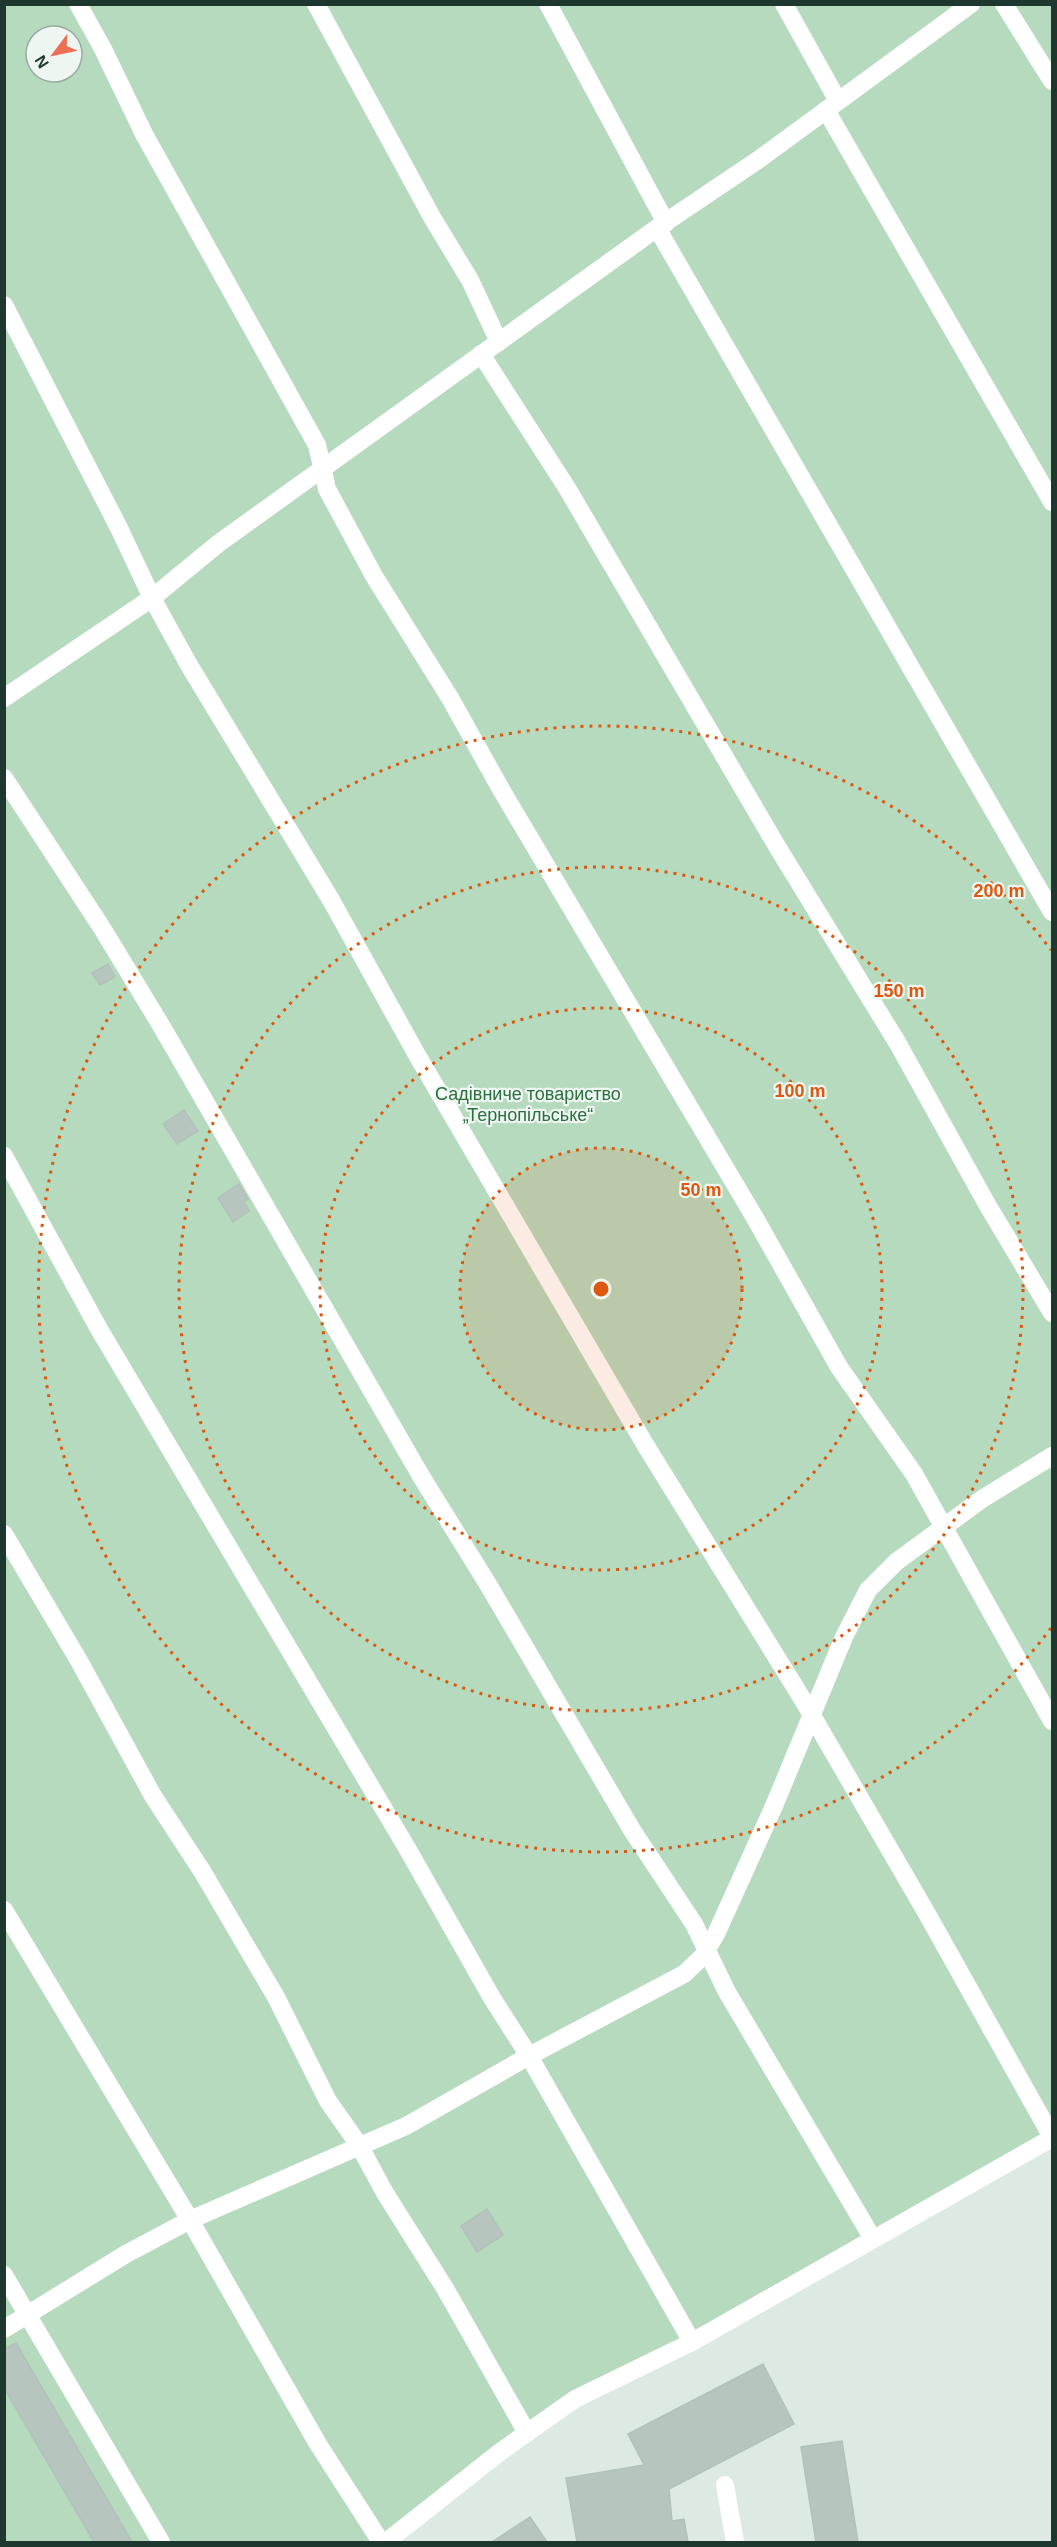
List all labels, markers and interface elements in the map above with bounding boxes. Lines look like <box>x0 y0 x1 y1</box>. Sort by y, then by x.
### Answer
north arrow <box>24 24 84 84</box>
text: N <box>31 52 52 71</box>
text: 200 m <box>973 881 1025 901</box>
text: 150 m <box>873 981 925 1001</box>
text: 100 m <box>774 1081 826 1101</box>
park label: Садівниче товариство „Тернопільське“ <box>435 1084 621 1125</box>
text: 50 m <box>680 1180 722 1200</box>
centre of rings <box>591 1279 611 1299</box>

